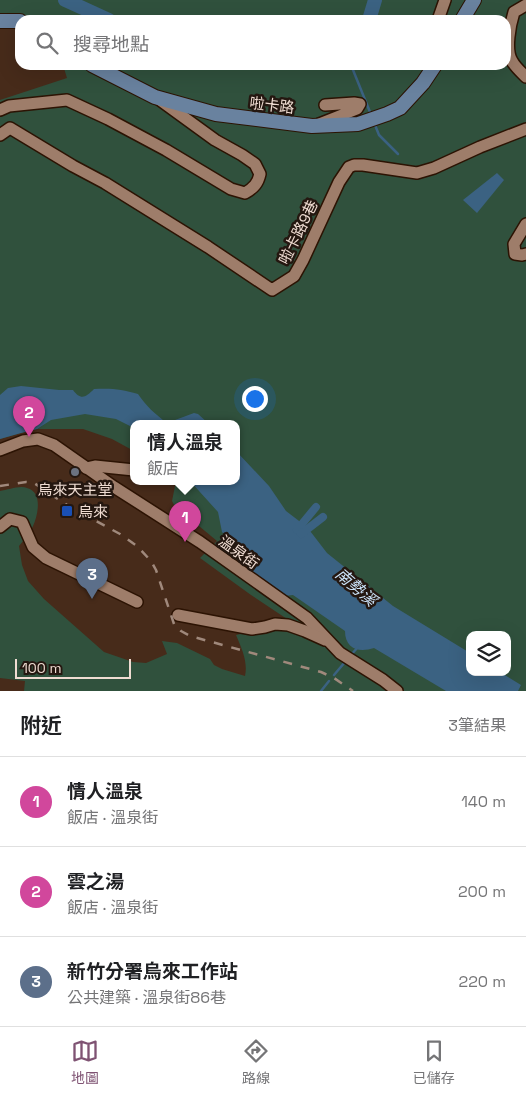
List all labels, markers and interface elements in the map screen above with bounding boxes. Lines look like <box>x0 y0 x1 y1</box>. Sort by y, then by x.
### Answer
search box <box>15 15 511 70</box>
icon: search <box>33 29 61 57</box>
text: 搜尋地點 <box>73 32 149 57</box>
street label: 啦卡路 <box>249 93 295 117</box>
street label: 啦卡路9巷 <box>274 197 322 267</box>
your location <box>242 386 268 412</box>
pin: 2 <box>13 396 45 437</box>
popup <box>130 420 240 485</box>
text: 情人溫泉 <box>147 430 223 455</box>
text: 飯店 <box>147 458 179 479</box>
marker: 烏來天主堂 <box>69 466 81 478</box>
place label: 烏來天主堂 <box>37 480 113 499</box>
pin: 1 <box>169 501 201 542</box>
place label: 烏來 <box>78 502 108 521</box>
marker: 烏來 <box>60 504 74 518</box>
street label: 溫泉街 <box>215 531 263 573</box>
pin: 3 <box>76 558 108 599</box>
water label: 南勢溪 <box>331 563 383 612</box>
map controls <box>466 631 511 676</box>
button: layers <box>466 631 511 676</box>
scale bar <box>15 656 131 679</box>
text: 100 m <box>22 659 61 677</box>
text: 附近 <box>20 712 62 739</box>
text: 3筆結果 <box>448 715 506 736</box>
text: 情人溫泉 <box>67 779 143 804</box>
text: 1 <box>32 791 40 812</box>
text: 140 m <box>461 791 506 812</box>
text: 飯店 · 溫泉街 <box>67 807 158 828</box>
text: 雲之湯 <box>67 869 124 894</box>
text: 2 <box>31 881 41 902</box>
text: 200 m <box>458 881 506 902</box>
text: 飯店 · 溫泉街 <box>67 897 158 918</box>
text: 新竹分署烏來工作站 <box>67 959 238 984</box>
text: 3 <box>31 971 41 992</box>
text: 220 m <box>459 971 506 992</box>
text: 公共建築 · 溫泉街86巷 <box>67 987 226 1008</box>
tab: 地圖 <box>71 1037 99 1087</box>
tab: 路線 <box>242 1037 270 1087</box>
tab: 已儲存 <box>413 1037 455 1087</box>

